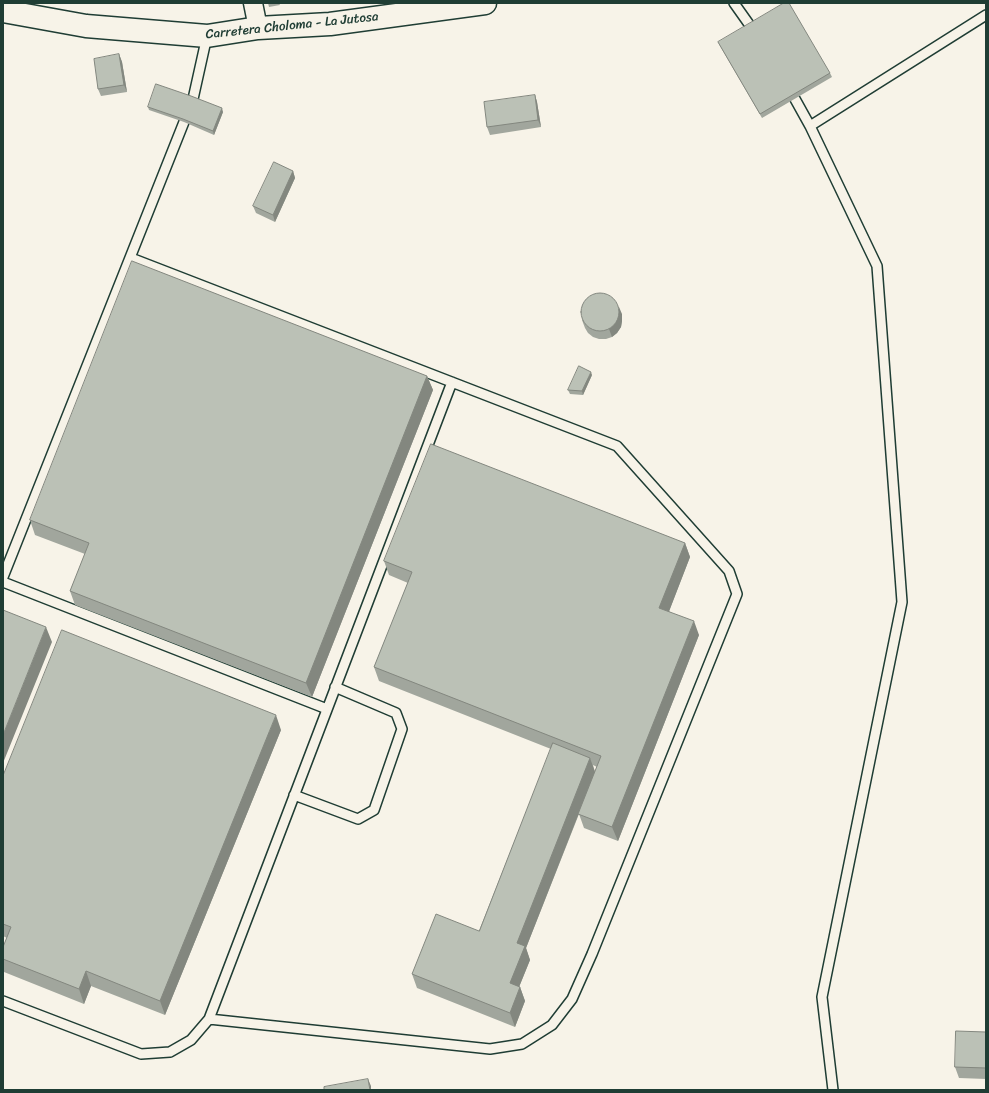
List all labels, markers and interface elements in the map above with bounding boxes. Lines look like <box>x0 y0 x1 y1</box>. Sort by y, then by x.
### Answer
street label: Carretera Choloma - La Jutosa <box>205 9 379 43</box>

